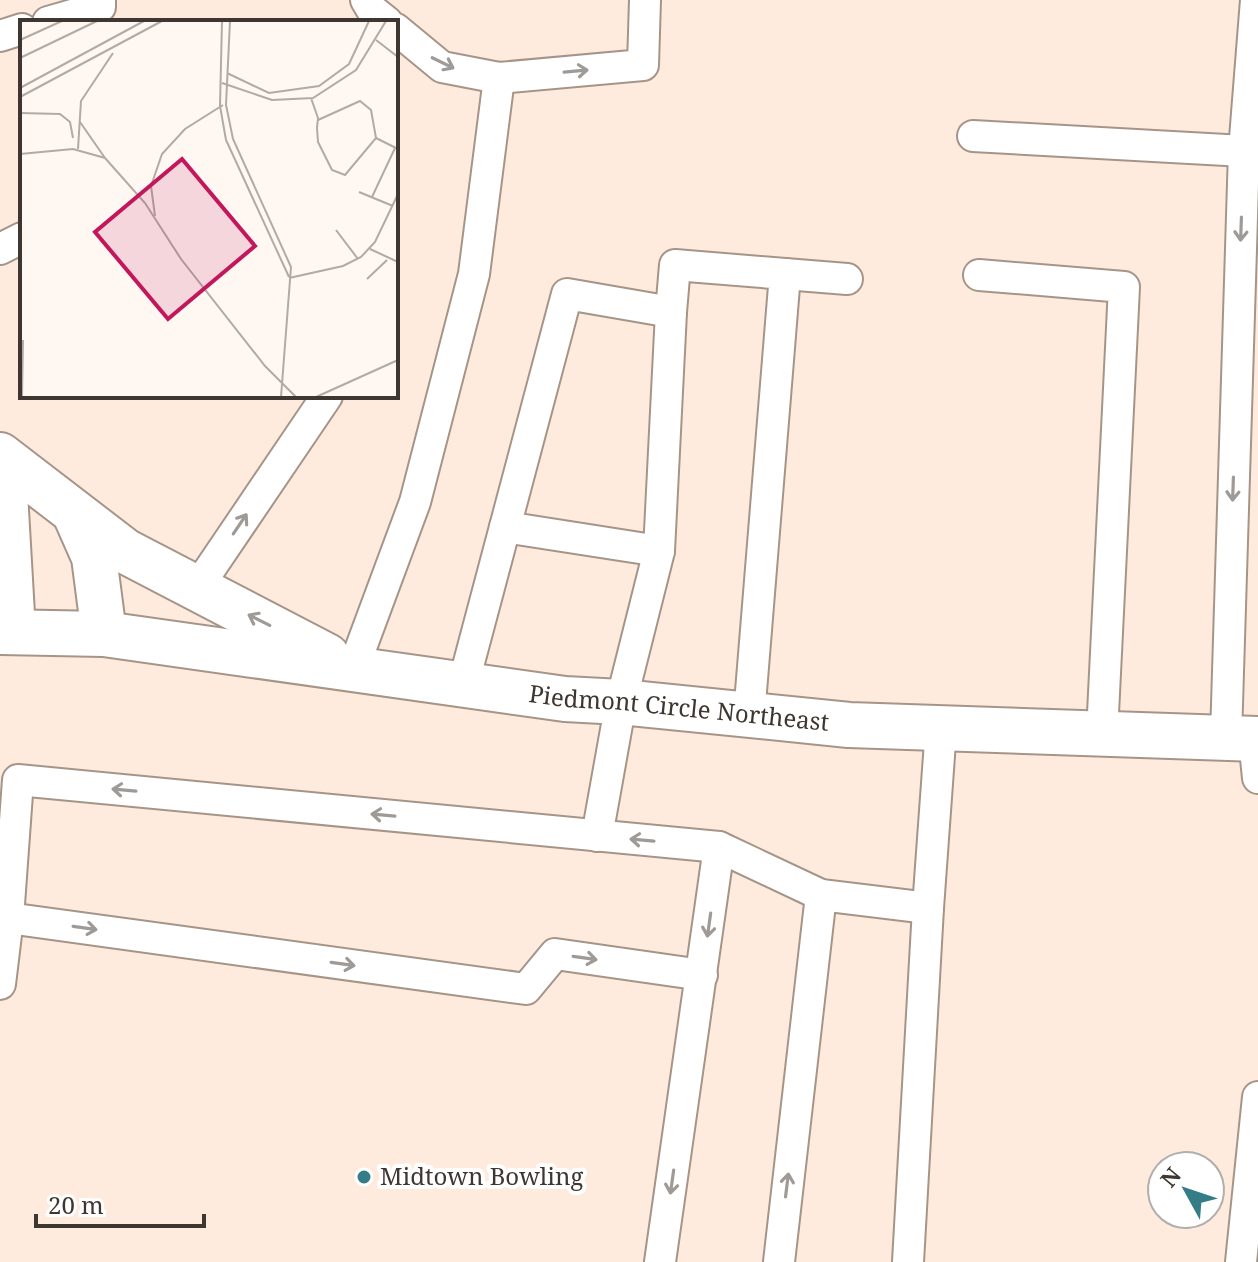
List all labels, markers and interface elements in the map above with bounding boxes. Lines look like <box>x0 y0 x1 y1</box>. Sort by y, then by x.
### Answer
inset map <box>20 20 398 398</box>
one-way arrow <box>431 56 454 71</box>
one-way arrow <box>562 63 589 78</box>
one-way arrow <box>1234 215 1249 242</box>
one-way arrow <box>1226 475 1241 502</box>
one-way arrow <box>232 513 248 535</box>
one-way arrow <box>247 612 271 627</box>
street label: Piedmont Circle Northeast <box>527 676 831 738</box>
one-way arrow <box>111 783 138 798</box>
one-way arrow <box>370 808 397 823</box>
one-way arrow <box>629 832 656 847</box>
one-way arrow <box>701 911 716 937</box>
one-way arrow <box>71 921 98 936</box>
one-way arrow <box>571 951 597 966</box>
one-way arrow <box>330 957 355 972</box>
north arrow <box>1146 1150 1226 1230</box>
place label: Midtown Bowling <box>380 1159 583 1192</box>
text: N <box>1153 1160 1187 1193</box>
marker: Midtown Bowling <box>355 1168 373 1186</box>
one-way arrow <box>664 1169 679 1194</box>
one-way arrow <box>780 1172 795 1198</box>
scale bar <box>36 1178 204 1228</box>
text: 20 m <box>48 1188 104 1221</box>

